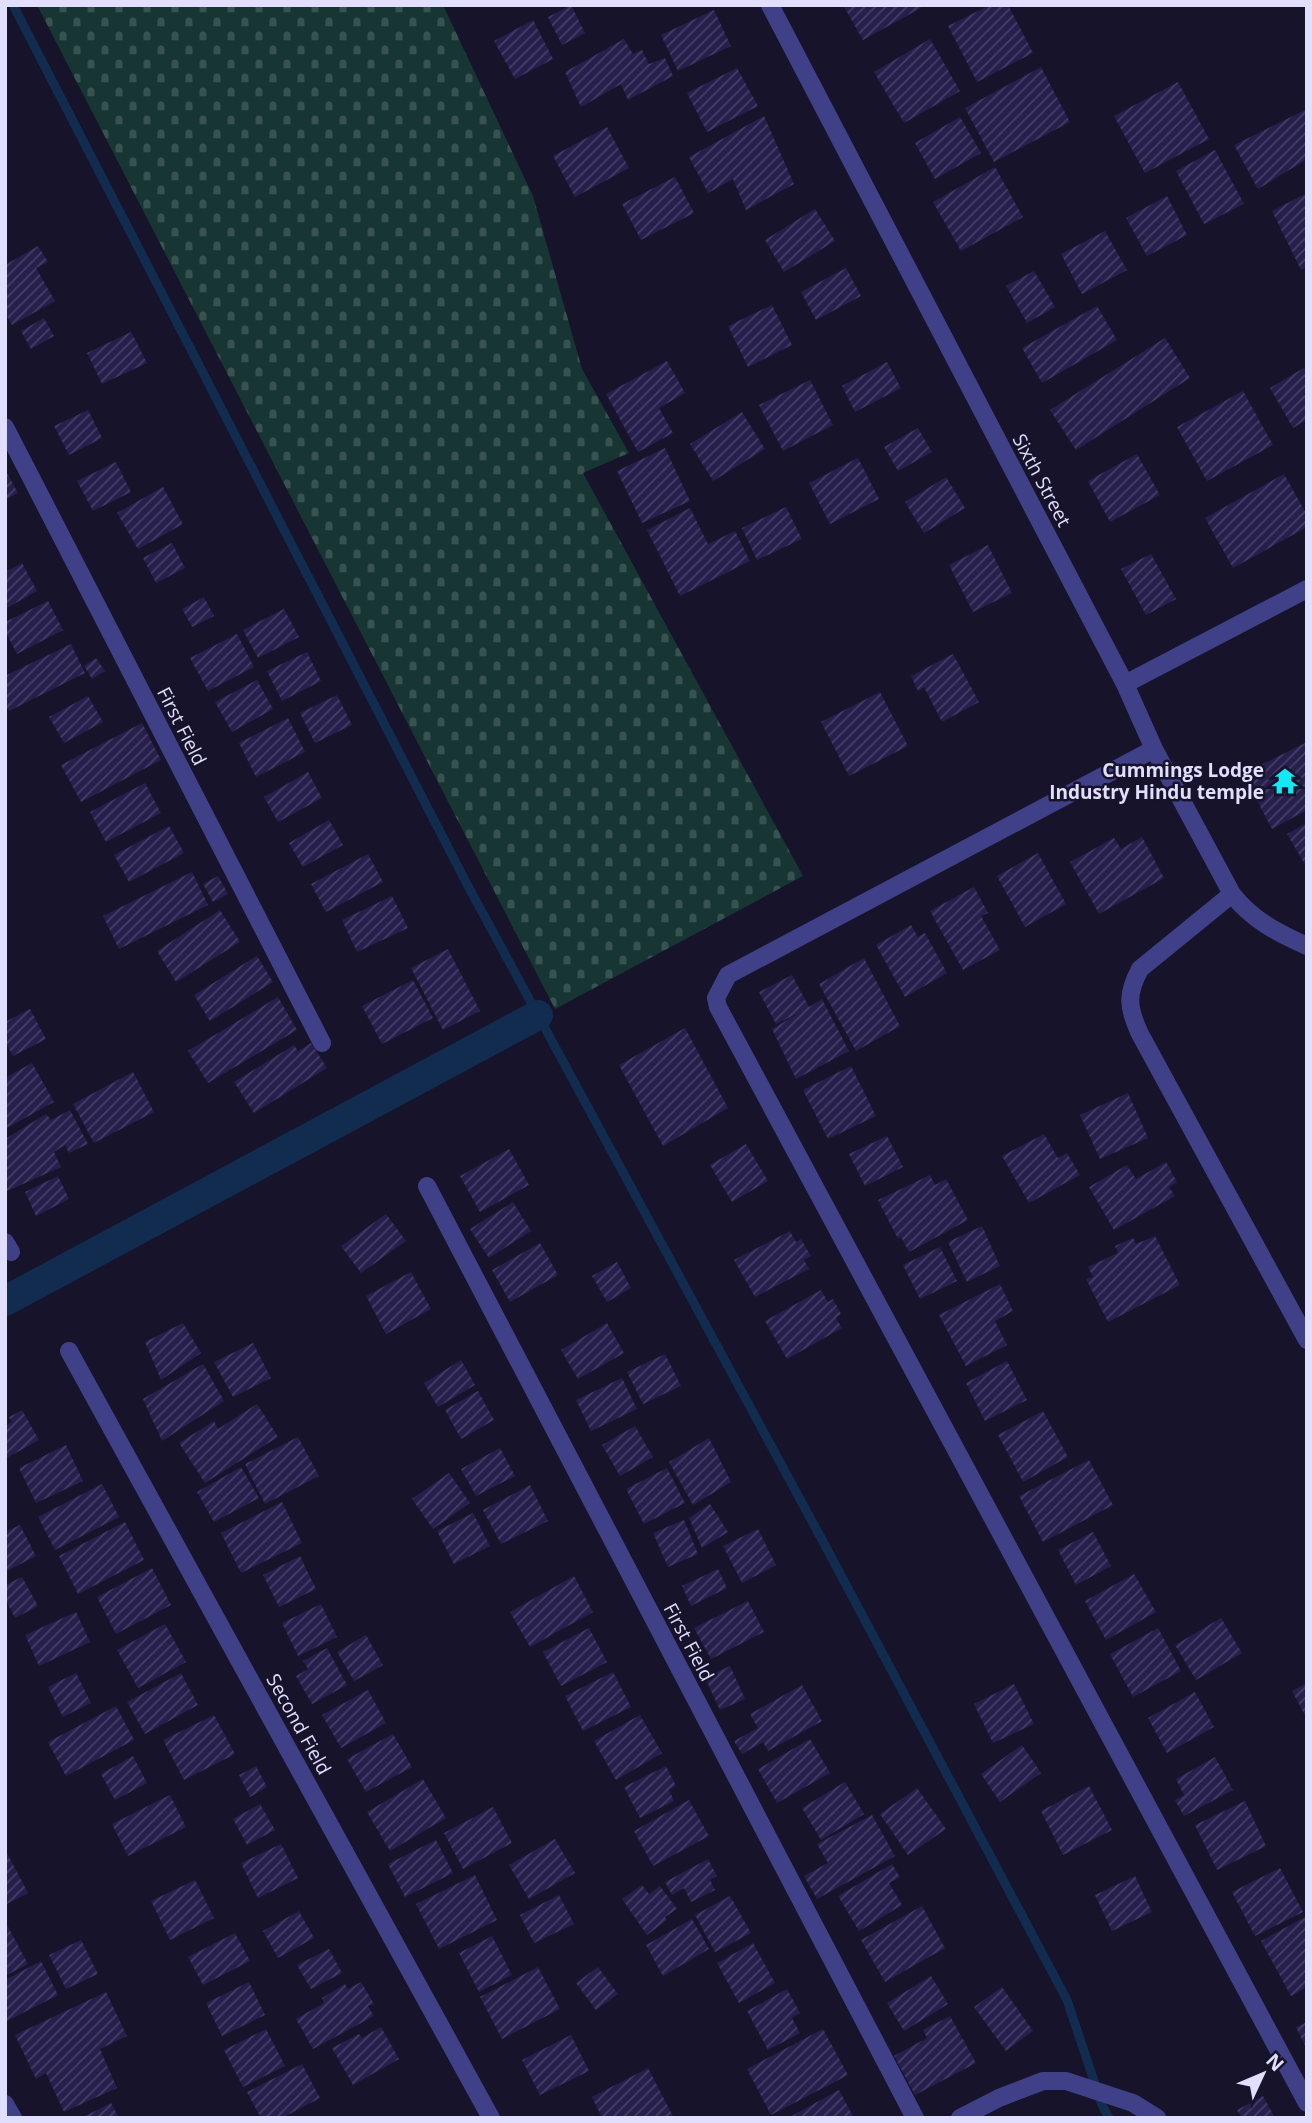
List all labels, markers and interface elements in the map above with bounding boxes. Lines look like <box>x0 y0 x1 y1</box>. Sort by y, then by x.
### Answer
street label: Sixth Street <box>1007 429 1077 531</box>
street label: First Field <box>151 682 213 770</box>
place label: Cummings Lodge Industry Hindu temple <box>1049 757 1264 805</box>
temple icon: Cummings Lodge Industry Hindu temple <box>1270 766 1300 796</box>
street label: First Field <box>658 1598 720 1686</box>
street label: Second Field <box>261 1669 337 1779</box>
north arrow <box>1228 2039 1298 2109</box>
text: N <box>1261 2048 1290 2077</box>

